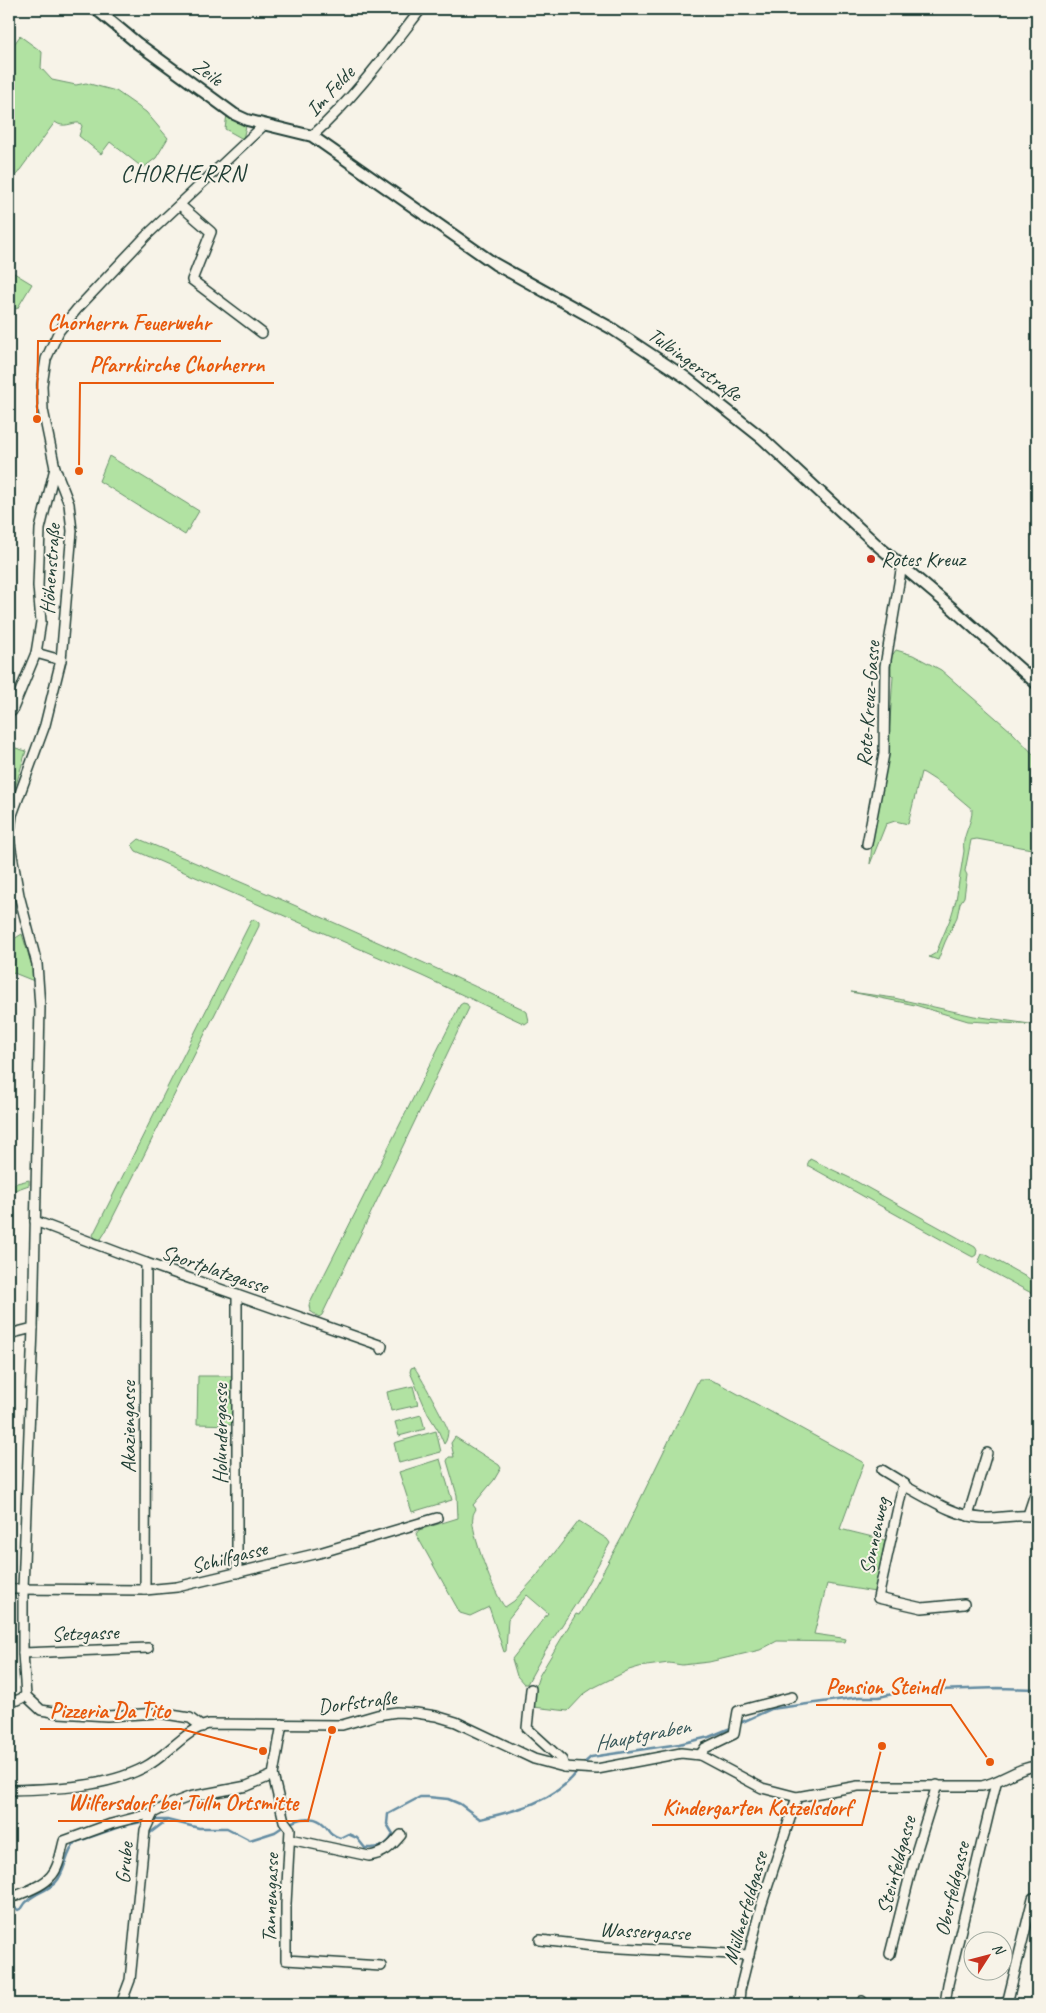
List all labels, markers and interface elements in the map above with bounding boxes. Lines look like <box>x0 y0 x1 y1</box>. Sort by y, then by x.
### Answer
street label: Zeile <box>188 52 229 92</box>
street label: Im Felde <box>300 59 361 122</box>
district label: CHORHERRN <box>120 158 248 188</box>
callout: Chorherrn Feuerwehr <box>38 304 221 341</box>
text: Chorherrn Feuerwehr <box>47 309 214 337</box>
street label: Tulbingerstraße <box>643 321 749 408</box>
callout: Pfarrkirche Chorherrn <box>80 346 274 383</box>
text: Pfarrkirche Chorherrn <box>90 351 265 379</box>
street label: Höhenstraße <box>34 521 66 615</box>
place label: Rotes Kreuz <box>881 546 967 572</box>
marker: Rotes Kreuz <box>865 553 877 565</box>
street label: Rote-Kreuz-Gasse <box>851 639 885 768</box>
street label: Sportplatzgasse <box>158 1239 274 1300</box>
street label: Akaziengasse <box>115 1380 141 1473</box>
street label: Holundergasse <box>207 1383 233 1484</box>
street label: Sonnenweg <box>853 1494 895 1577</box>
street label: Schilfgasse <box>188 1535 271 1579</box>
street label: Setzgasse <box>51 1619 120 1647</box>
callout: Pension Steindl <box>816 1668 951 1705</box>
text: Pension Steindl <box>826 1673 946 1701</box>
street label: Dorfstraße <box>316 1684 400 1720</box>
callout: Pizzeria Da Tito <box>40 1692 181 1729</box>
text: Pizzeria Da Tito <box>50 1697 172 1725</box>
water label: Hauptgraben <box>592 1712 694 1758</box>
callout: Wilfersdorf bei Tulln Ortsmitte <box>58 1784 308 1821</box>
callout: Kindergarten Katzelsdorf <box>652 1788 862 1825</box>
text: Wilfersdorf bei Tulln Ortsmitte <box>68 1789 300 1817</box>
text: Kindergarten Katzelsdorf <box>662 1794 857 1822</box>
street label: Steinfeldgasse <box>870 1812 922 1917</box>
street label: Oberfeldgasse <box>929 1837 976 1939</box>
street label: Grube <box>109 1840 139 1885</box>
street label: Müllnerfeldgasse <box>717 1847 774 1967</box>
street label: Tannengasse <box>255 1851 285 1943</box>
street label: Wassergasse <box>599 1916 693 1946</box>
north arrow <box>964 1930 1014 1980</box>
text: N <box>989 1940 1009 1959</box>

